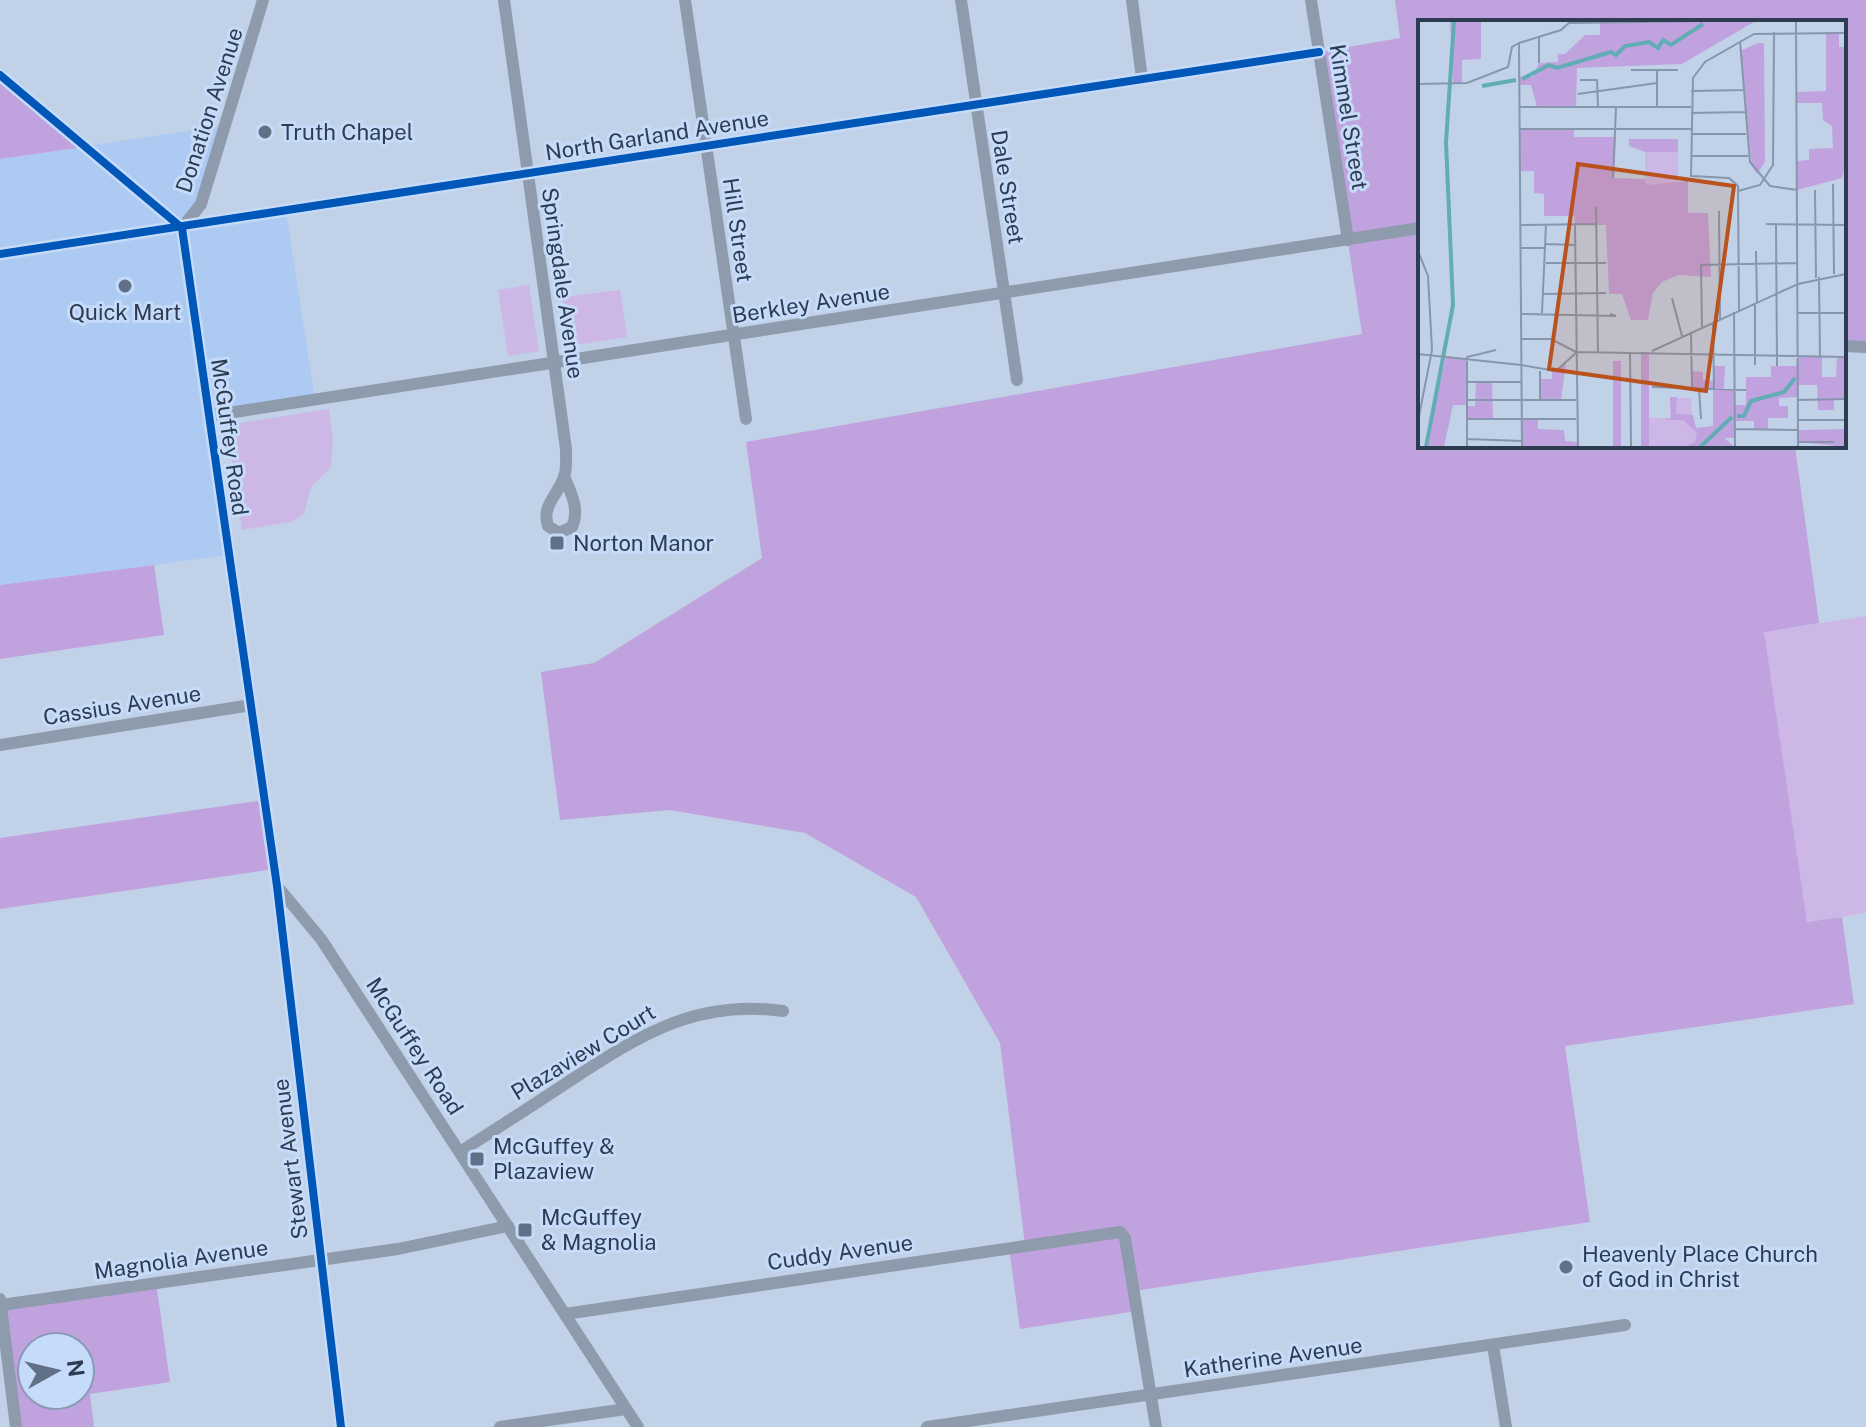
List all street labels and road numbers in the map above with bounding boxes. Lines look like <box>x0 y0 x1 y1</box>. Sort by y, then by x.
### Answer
street label: Donation Avenue <box>170 24 248 196</box>
street label: Kimmel Street <box>1325 42 1373 192</box>
street label: North Garland Avenue <box>543 104 771 166</box>
street label: Dale Street <box>986 128 1030 246</box>
street label: Hill Street <box>718 176 758 284</box>
street label: Springdale Avenue <box>537 186 589 380</box>
street label: Berkley Avenue <box>730 278 892 328</box>
street label: McGuffey Road <box>206 357 254 517</box>
street label: Cassius Avenue <box>41 680 203 730</box>
street label: McGuffey Road <box>361 973 469 1119</box>
street label: Plazaview Court <box>506 999 660 1105</box>
street label: Stewart Avenue <box>267 1077 313 1241</box>
street label: Cuddy Avenue <box>766 1229 914 1275</box>
street label: Magnolia Avenue <box>92 1234 270 1284</box>
street label: Katherine Avenue <box>1182 1332 1364 1382</box>

